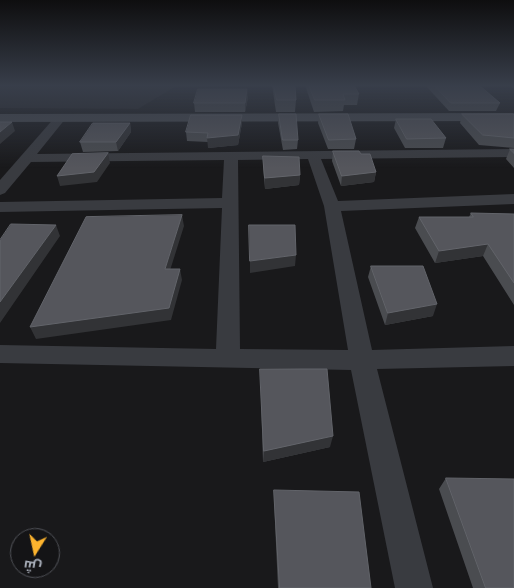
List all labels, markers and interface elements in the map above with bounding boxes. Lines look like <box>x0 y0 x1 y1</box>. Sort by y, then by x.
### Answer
north arrow <box>10 528 60 578</box>
text: ش <box>22 555 43 579</box>

